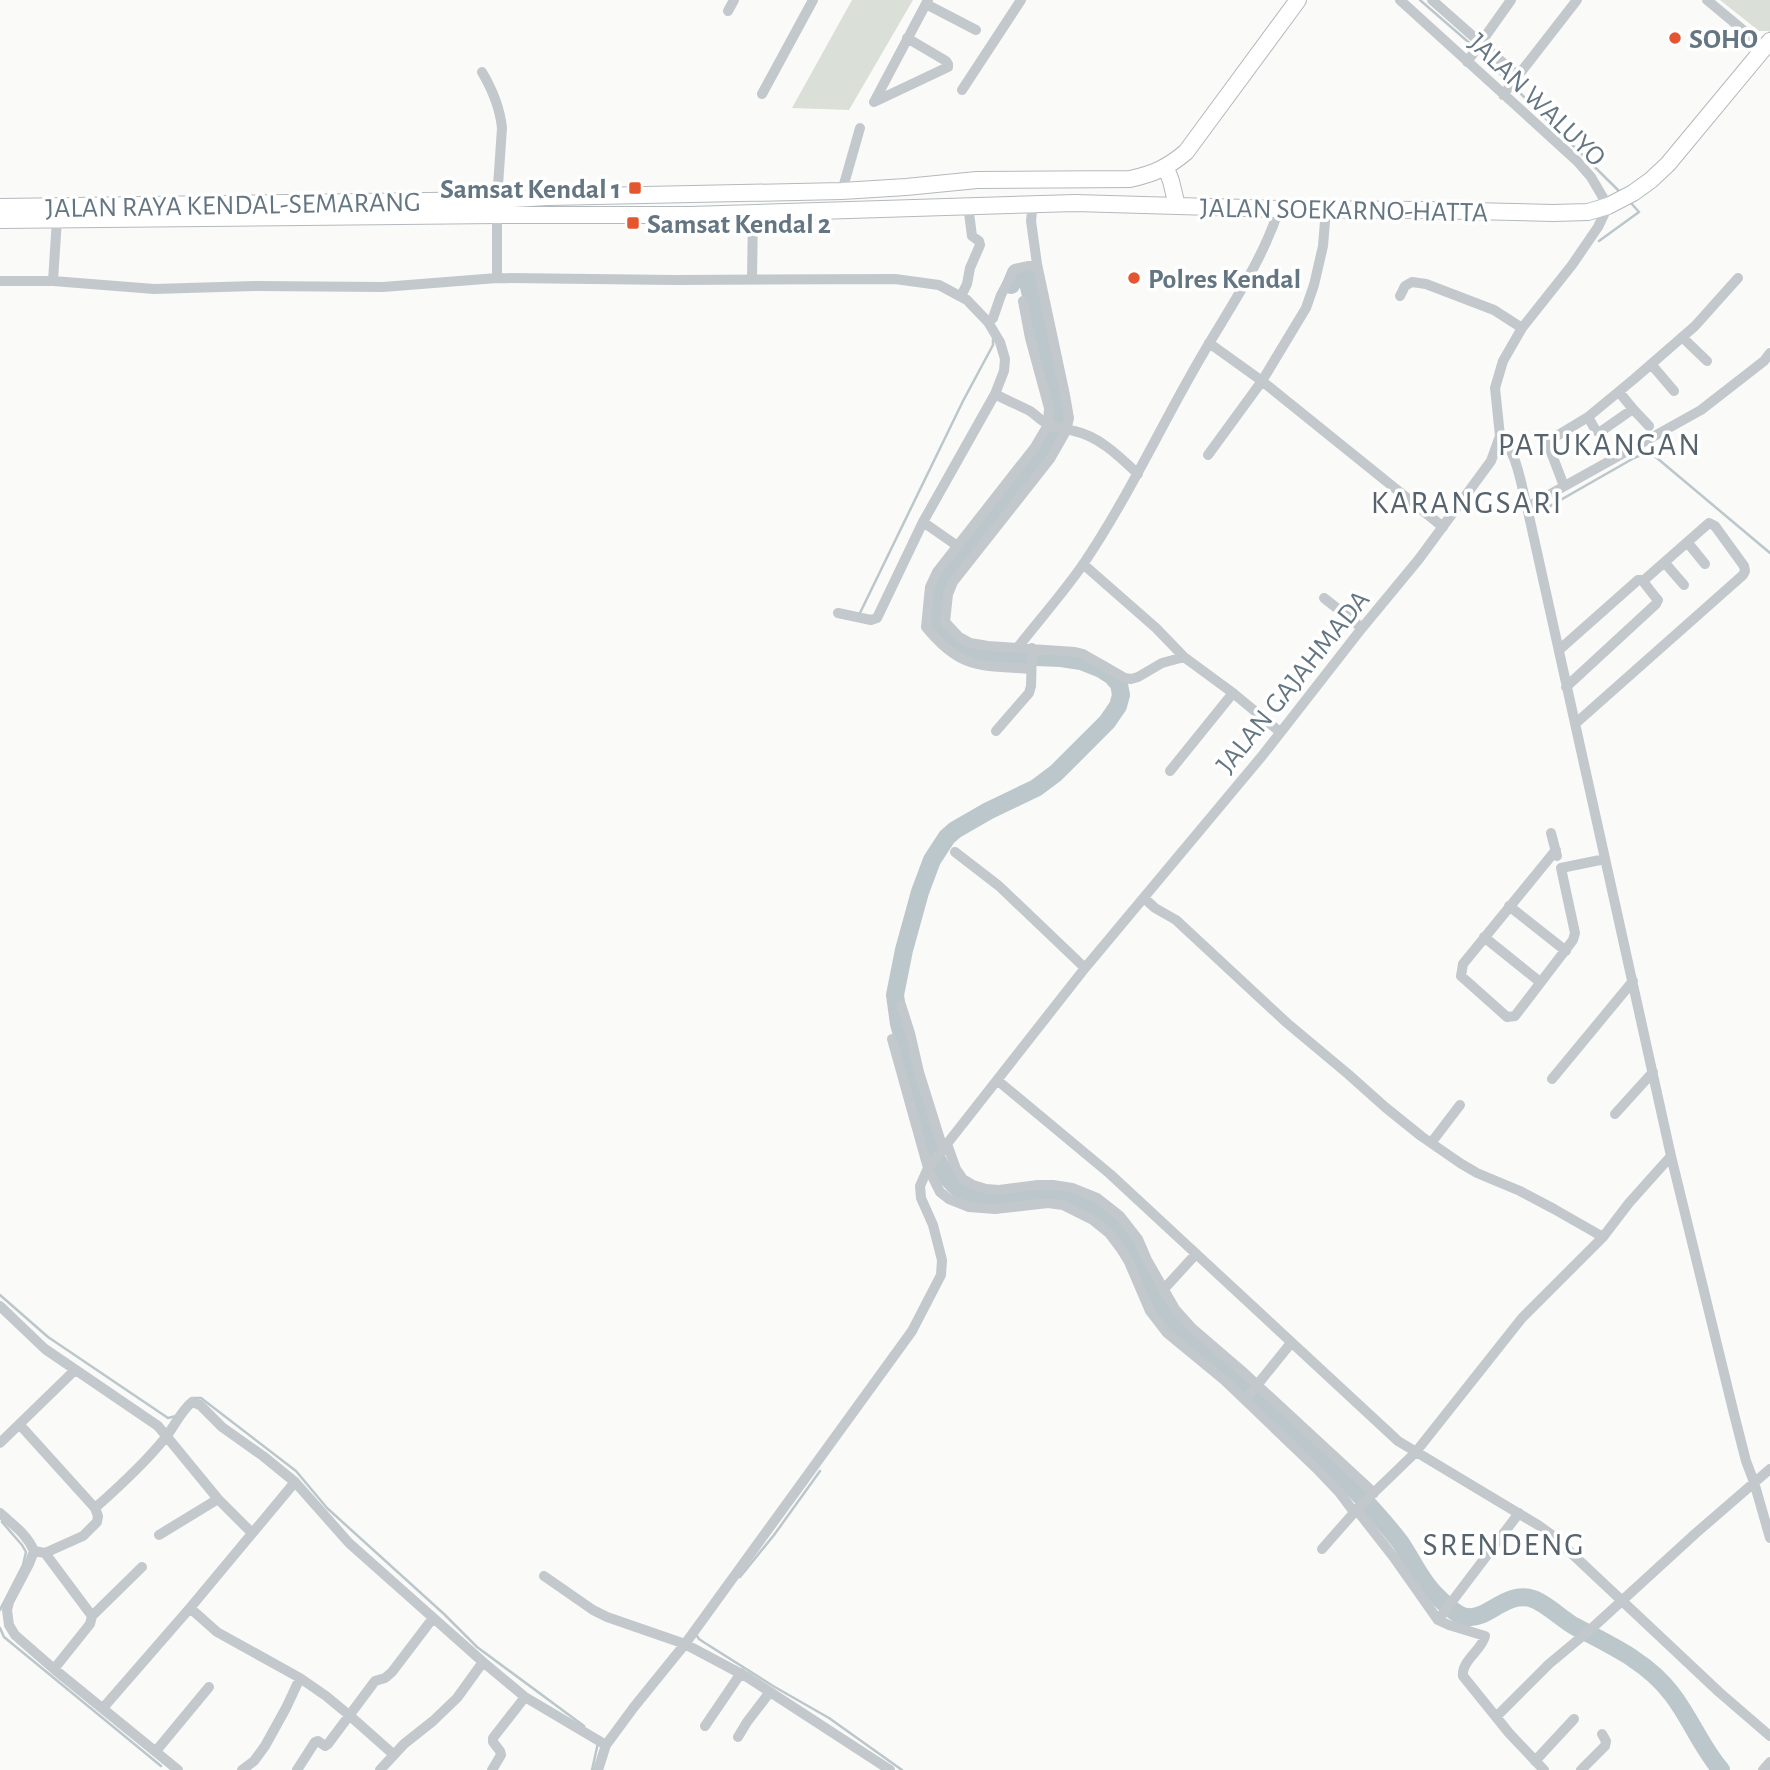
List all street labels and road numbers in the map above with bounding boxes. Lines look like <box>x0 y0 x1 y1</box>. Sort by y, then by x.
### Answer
street label: JALAN WALUYO <box>1463 29 1610 172</box>
street label: JALAN RAYA KENDAL-SEMARANG <box>45 189 421 223</box>
street label: JALAN SOEKARNO-HATTA <box>1200 194 1488 228</box>
street label: JALAN GAJAHMADA <box>1212 586 1375 779</box>

